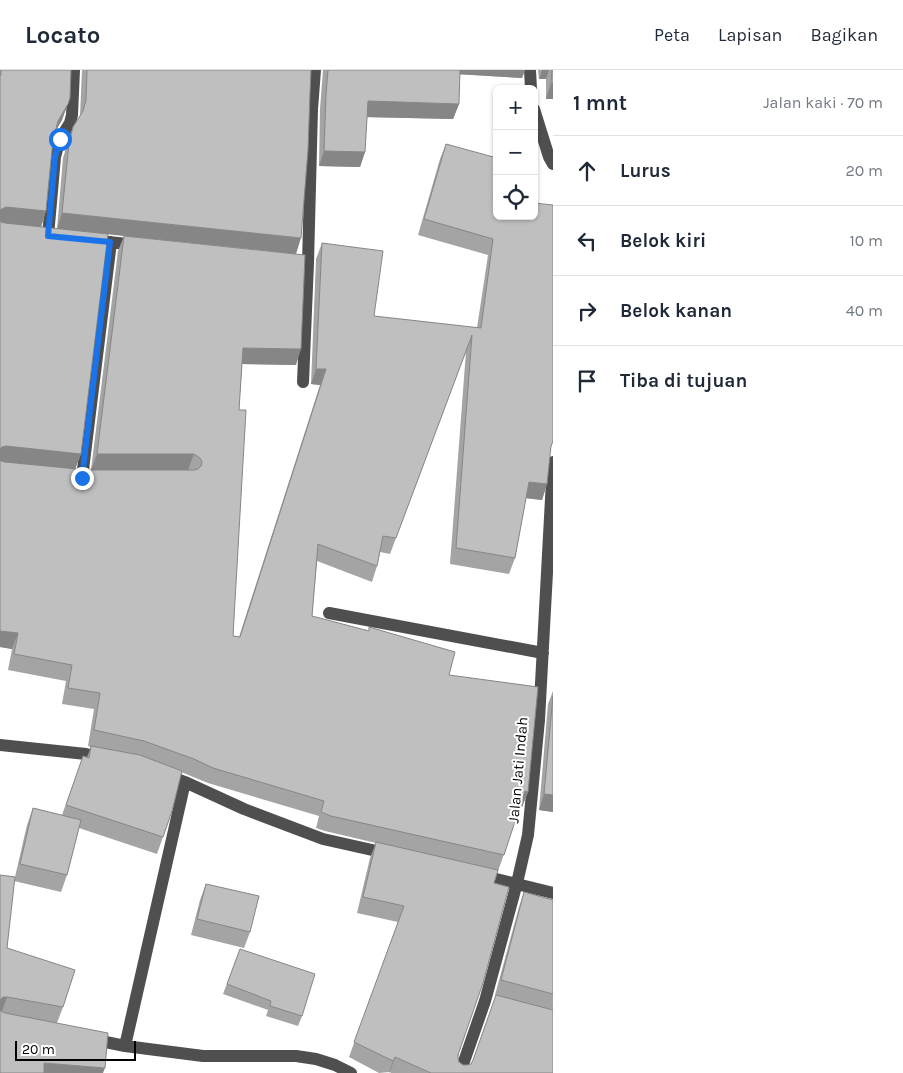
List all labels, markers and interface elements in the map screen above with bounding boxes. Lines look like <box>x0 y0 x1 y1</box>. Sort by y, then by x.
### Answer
text: Locato <box>25 21 100 49</box>
text: Peta <box>654 24 690 46</box>
text: Lapisan <box>718 24 782 46</box>
text: Bagikan <box>810 24 878 46</box>
map controls <box>493 85 538 220</box>
button: + <box>493 85 538 130</box>
text: 1 mnt <box>573 91 627 115</box>
text: Jalan kaki · 70 m <box>763 93 883 112</box>
route start <box>49 128 72 151</box>
button: − <box>493 130 538 175</box>
icon: ahead <box>573 157 601 185</box>
text: Lurus <box>620 160 671 182</box>
text: 20 m <box>845 161 883 180</box>
button: locate <box>493 175 538 220</box>
icon: left <box>573 227 601 255</box>
text: Belok kiri <box>620 230 706 252</box>
text: 10 m <box>849 231 883 250</box>
icon: right <box>573 297 601 325</box>
text: Belok kanan <box>620 300 732 322</box>
text: 40 m <box>846 301 883 320</box>
icon: arrive <box>573 367 601 395</box>
text: Tiba di tujuan <box>620 370 747 392</box>
route end <box>71 467 94 490</box>
street label: Jalan Jati Indah <box>504 716 532 824</box>
scale bar <box>15 1038 136 1061</box>
text: 20 m <box>22 1041 55 1058</box>

